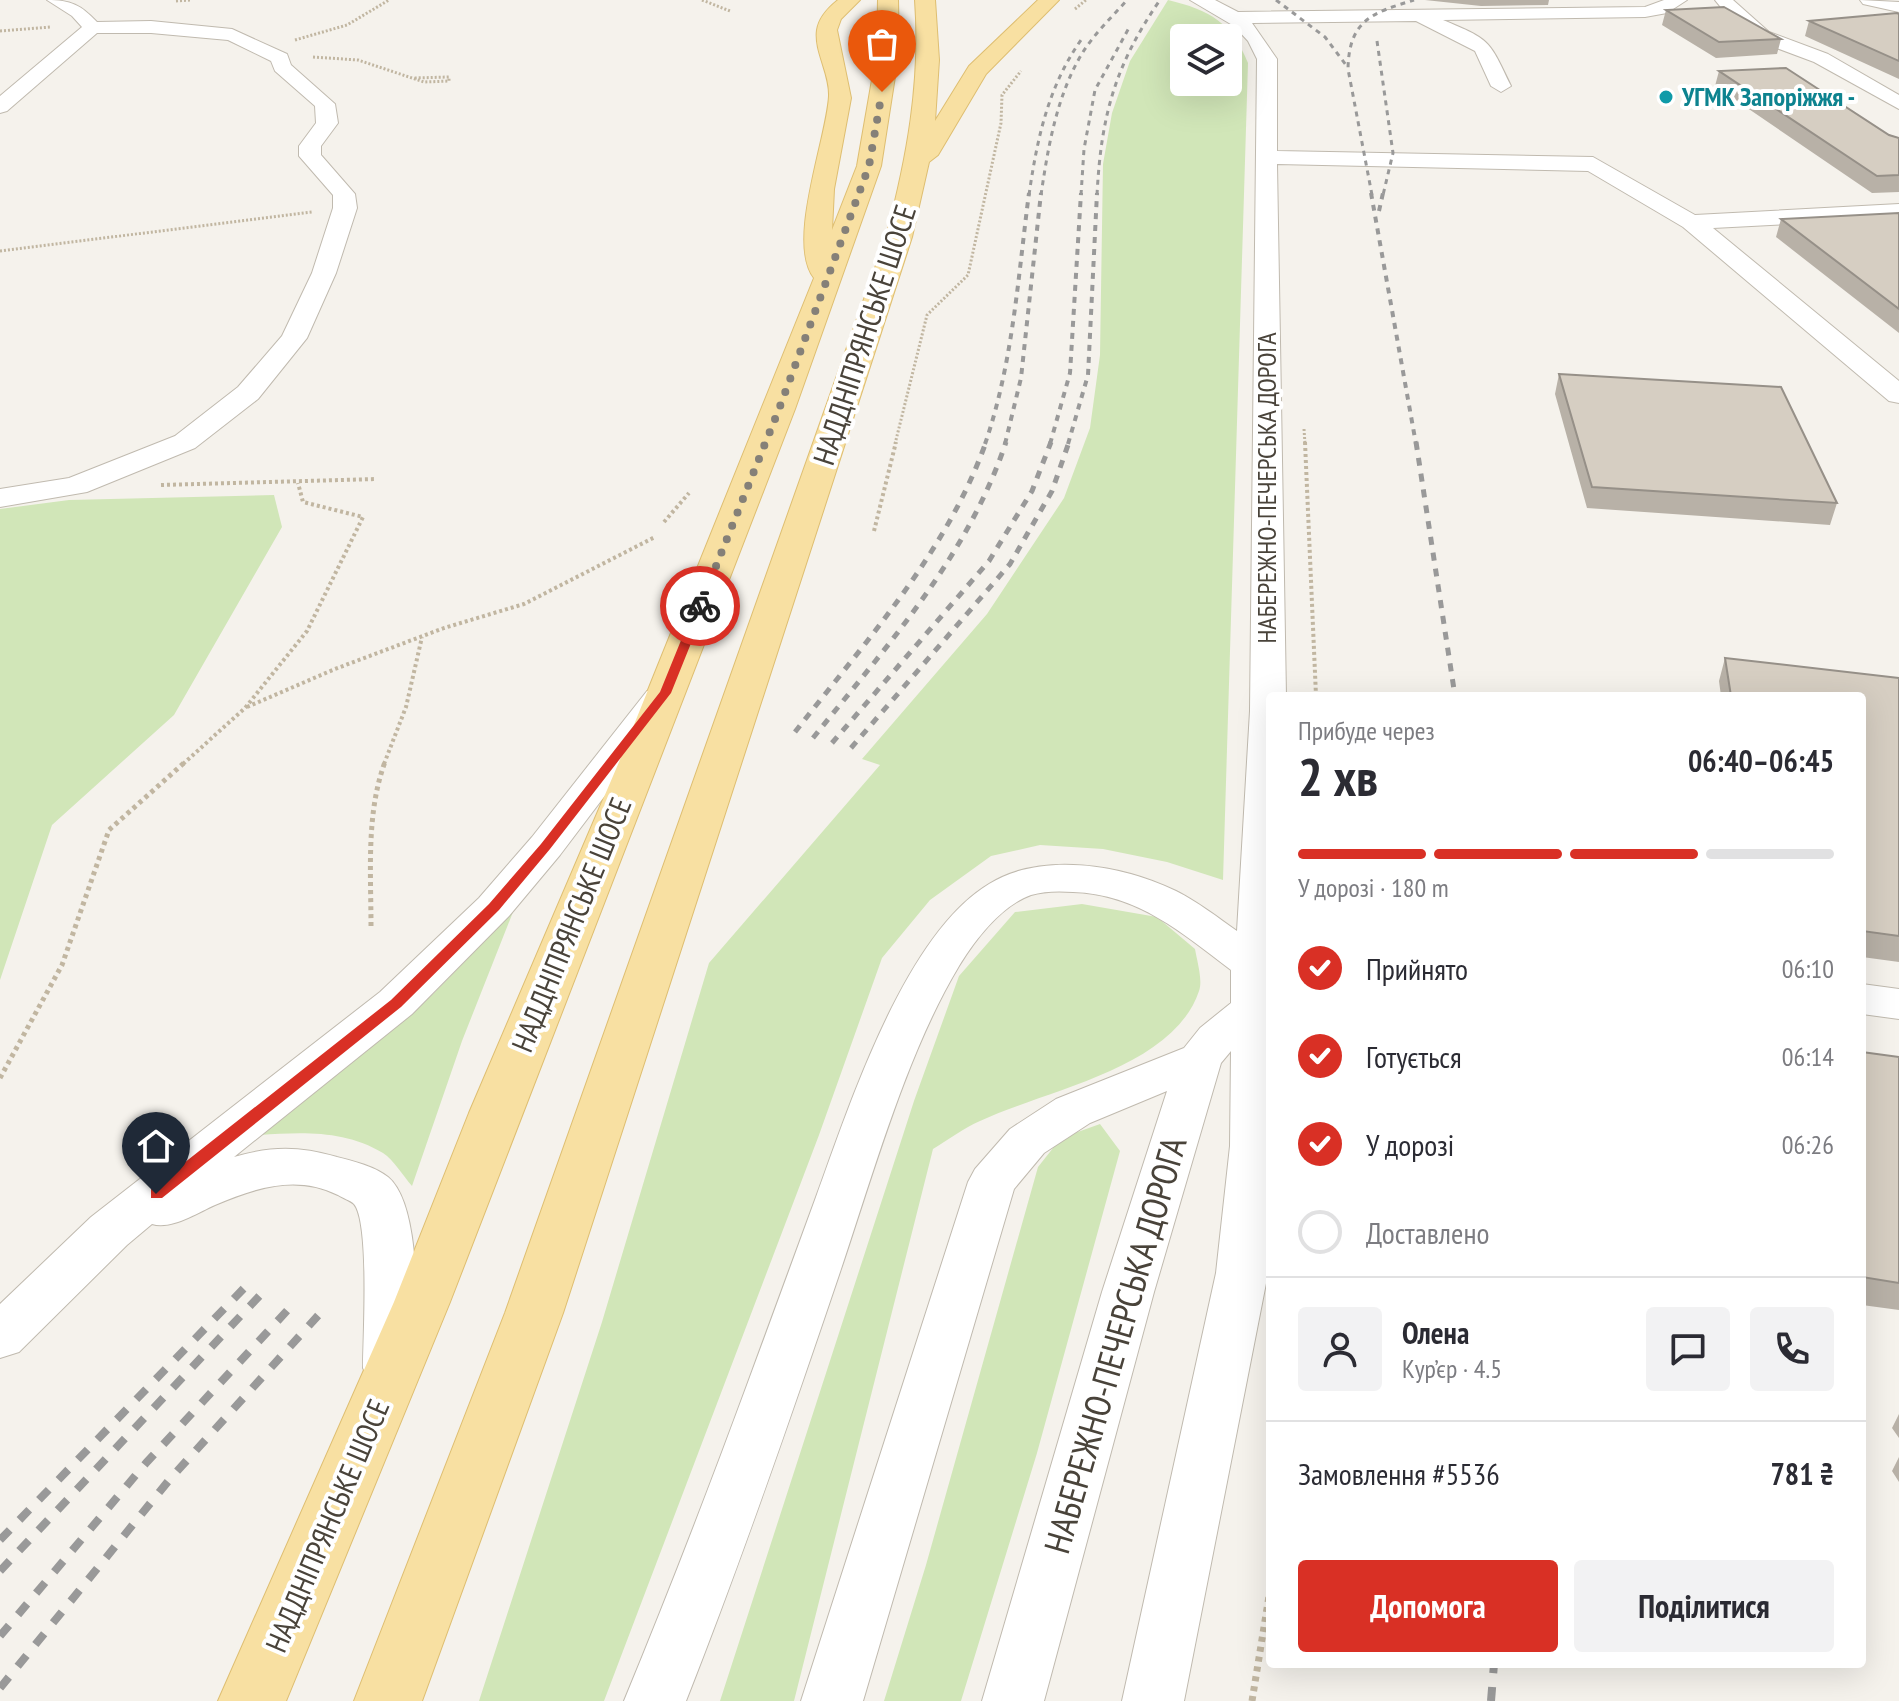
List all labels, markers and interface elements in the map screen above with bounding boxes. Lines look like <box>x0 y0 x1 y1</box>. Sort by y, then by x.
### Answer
pin <box>848 10 916 92</box>
icon: bag <box>860 22 904 66</box>
map controls <box>1170 24 1242 96</box>
button: layers <box>1170 24 1242 96</box>
place label: УГМК Запоріжжя - <box>1681 80 1855 113</box>
marker: УГМК Запоріжжя - <box>1657 88 1675 106</box>
street label: НАДДНІПРЯНСЬКЕ ШОСЕ <box>803 200 924 469</box>
street label: НАБЕРЕЖНО-ПЕЧЕРСЬКА ДОРОГА <box>1250 332 1283 644</box>
courier <box>660 566 740 646</box>
icon: bike <box>678 584 722 628</box>
text: Прибуде через <box>1298 714 1435 747</box>
text: 06:40–06:45 <box>1688 741 1834 780</box>
text: 2 хв <box>1298 743 1378 810</box>
street label: НАДДНІПРЯНСЬКЕ ШОСЕ <box>502 792 639 1057</box>
text: У дорозі · 180 m <box>1298 871 1449 904</box>
icon: check <box>1298 946 1342 990</box>
text: Прийнято <box>1366 949 1468 988</box>
text: 06:10 <box>1782 952 1834 985</box>
icon: check <box>1298 1034 1342 1078</box>
text: Готується <box>1366 1037 1462 1076</box>
text: 06:14 <box>1782 1040 1834 1073</box>
pin <box>122 1112 190 1194</box>
icon: check <box>1298 1122 1342 1166</box>
icon: home <box>134 1124 178 1168</box>
text: У дорозі <box>1366 1125 1454 1164</box>
text: 06:26 <box>1782 1128 1834 1161</box>
street label: НАБЕРЕЖНО-ПЕЧЕРСЬКА ДОРОГА <box>1033 1131 1196 1558</box>
text: Доставлено <box>1366 1213 1489 1252</box>
button: person <box>1298 1307 1382 1391</box>
button: chat <box>1646 1307 1730 1391</box>
button: phone <box>1750 1307 1834 1391</box>
text: Олена <box>1402 1313 1469 1352</box>
text: Кур’єр · 4.5 <box>1402 1352 1502 1385</box>
street label: НАДДНІПРЯНСЬКЕ ШОСЕ <box>256 1393 397 1658</box>
text: Замовлення #5536 <box>1298 1454 1500 1493</box>
text: 781 ₴ <box>1770 1454 1834 1493</box>
button: Допомога <box>1298 1560 1558 1652</box>
button: Поділитися <box>1574 1560 1834 1652</box>

